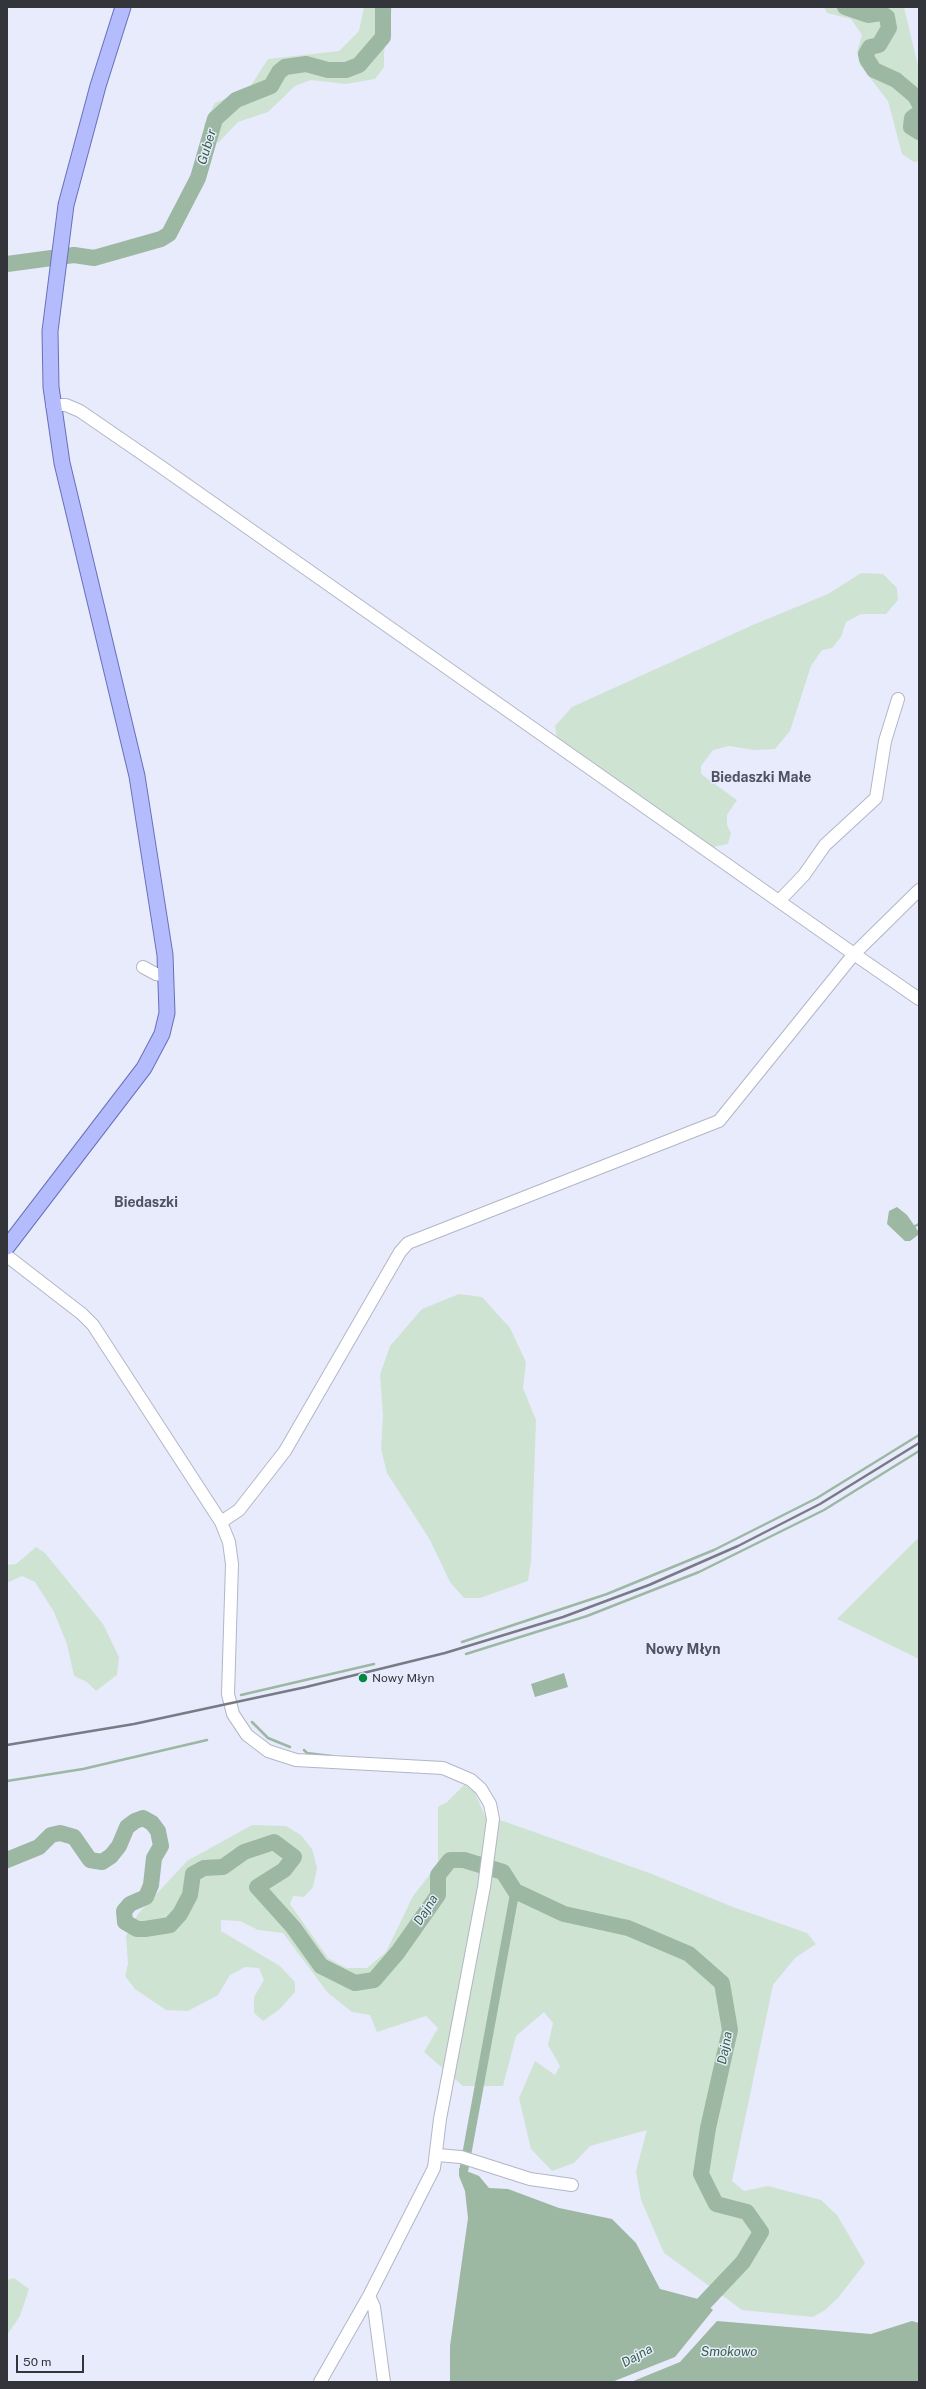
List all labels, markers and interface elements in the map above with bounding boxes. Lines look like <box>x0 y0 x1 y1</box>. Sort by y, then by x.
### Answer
water label: Guber <box>194 127 220 167</box>
district label: Biedaszki Małe <box>711 770 811 786</box>
district label: Biedaszki <box>114 1195 178 1211</box>
district label: Nowy Młyn <box>646 1642 720 1658</box>
place label: Nowy Młyn <box>372 1671 434 1685</box>
marker: Nowy Młyn <box>357 1672 369 1684</box>
water label: Dajna <box>411 1892 441 1928</box>
water label: Dajna <box>714 2030 736 2066</box>
water label: Dajna <box>619 2341 655 2371</box>
water label: Smokowo <box>701 2344 757 2360</box>
scale bar <box>18 2347 86 2373</box>
text: 50 m <box>23 2355 51 2369</box>

